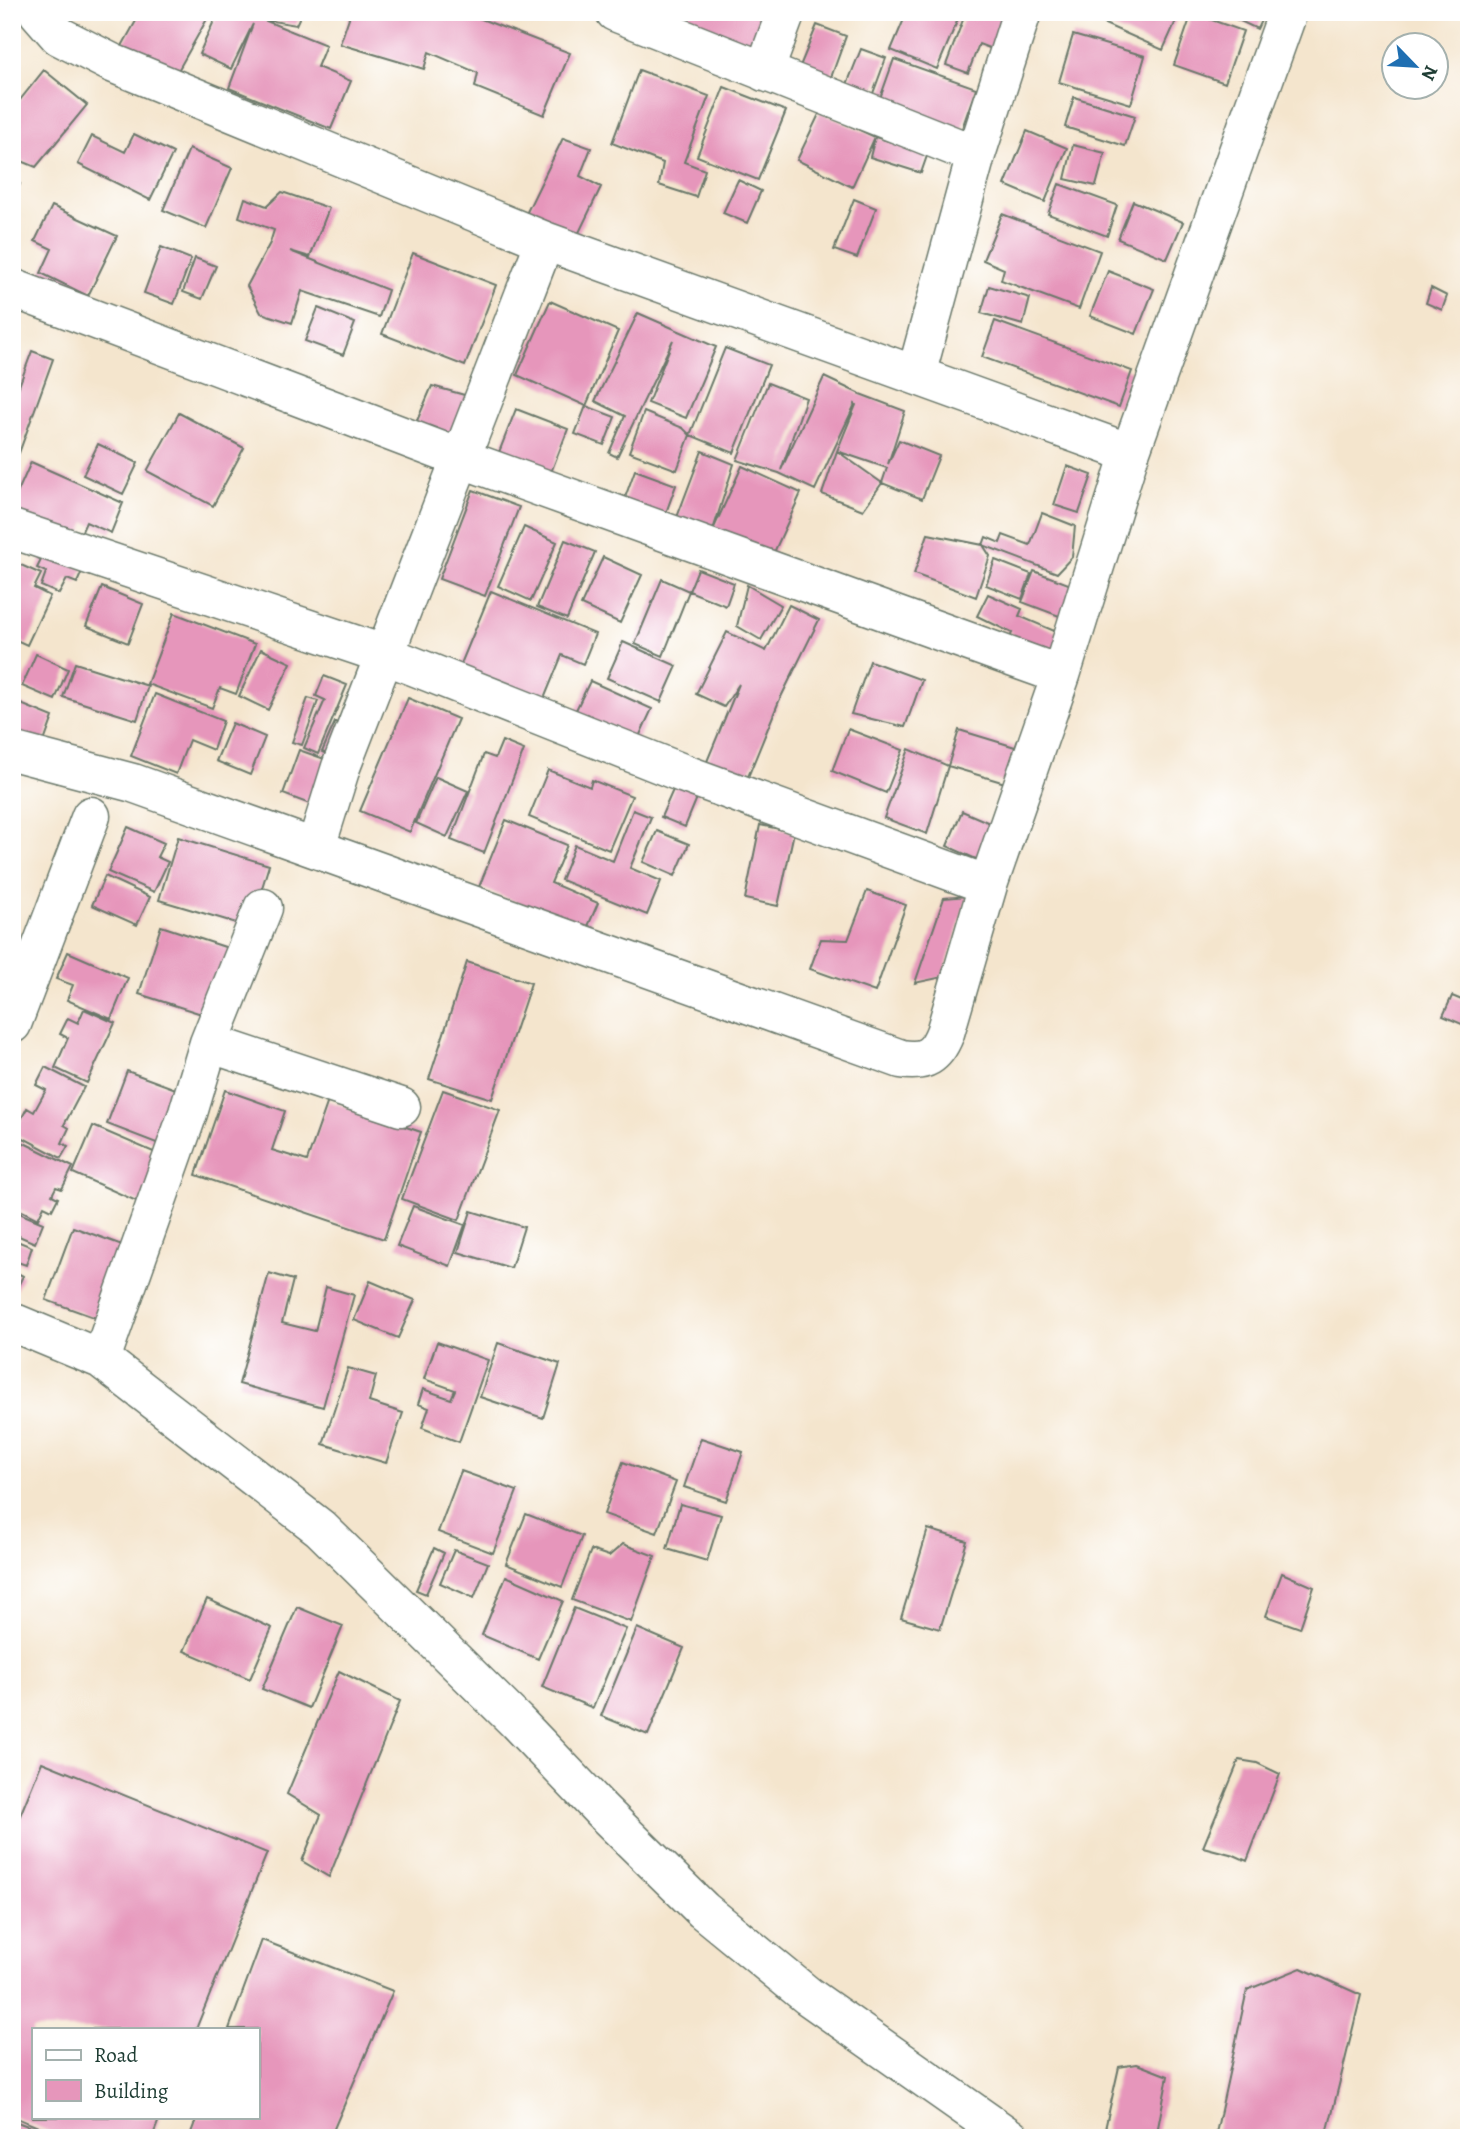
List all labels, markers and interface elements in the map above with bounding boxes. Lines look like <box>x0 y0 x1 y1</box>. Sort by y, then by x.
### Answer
north arrow <box>1380 32 1450 102</box>
text: N <box>1415 61 1444 85</box>
legend <box>32 2028 259 2118</box>
text: Road <box>94 2041 138 2069</box>
text: Building <box>94 2077 169 2105</box>

